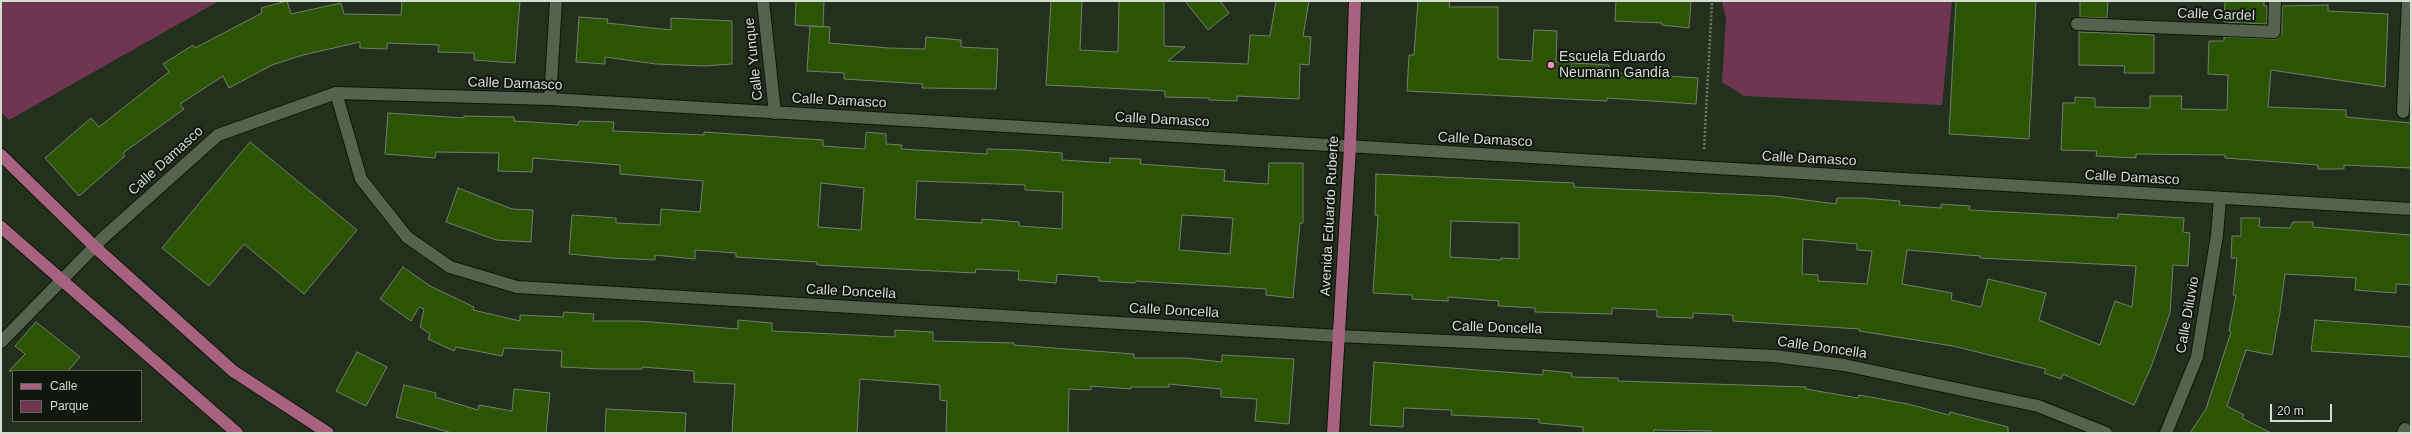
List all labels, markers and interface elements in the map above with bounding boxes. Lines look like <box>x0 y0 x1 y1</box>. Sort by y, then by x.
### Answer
street label: Calle Gardel <box>2177 5 2255 25</box>
street label: Calle Yunque <box>741 17 767 101</box>
place label: Escuela Eduardo Neumann Gandía <box>1559 49 1670 82</box>
marker: Escuela Eduardo Neumann Gandía <box>1546 60 1556 70</box>
street label: Calle Damasco <box>467 74 563 94</box>
street label: Calle Damasco <box>791 90 887 112</box>
street label: Calle Damasco <box>1114 109 1210 131</box>
street label: Calle Damasco <box>125 123 207 199</box>
street label: Calle Damasco <box>1437 129 1533 151</box>
street label: Avenida Eduardo Ruberte <box>1317 135 1343 297</box>
street label: Calle Damasco <box>1761 148 1857 170</box>
street label: Calle Damasco <box>2084 167 2180 189</box>
street label: Calle Diluvio <box>2173 275 2203 355</box>
street label: Calle Doncella <box>805 281 897 303</box>
street label: Calle Doncella <box>1128 300 1220 322</box>
street label: Calle Doncella <box>1452 318 1542 338</box>
street label: Calle Doncella <box>1776 333 1868 363</box>
legend <box>12 370 142 422</box>
text: Calle <box>50 379 77 393</box>
scale bar <box>2272 396 2334 422</box>
text: Parque <box>50 399 89 413</box>
text: 20 m <box>2277 404 2304 418</box>

